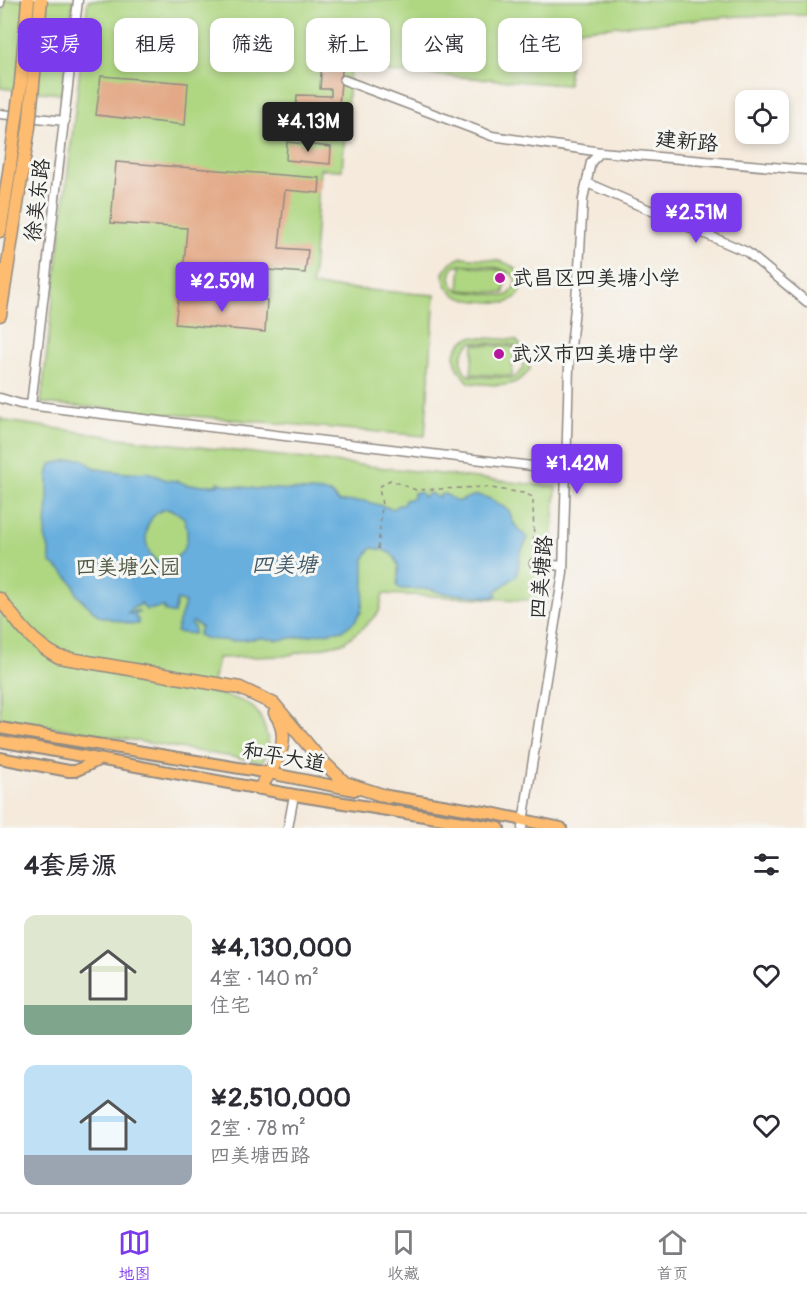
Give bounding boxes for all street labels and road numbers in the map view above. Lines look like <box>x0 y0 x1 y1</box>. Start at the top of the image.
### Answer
street label: 建新路 <box>654 125 720 158</box>
street label: 徐美东路 <box>19 157 56 243</box>
street label: 四美塘路 <box>524 534 559 620</box>
street label: 和平大道 <box>240 737 328 778</box>

